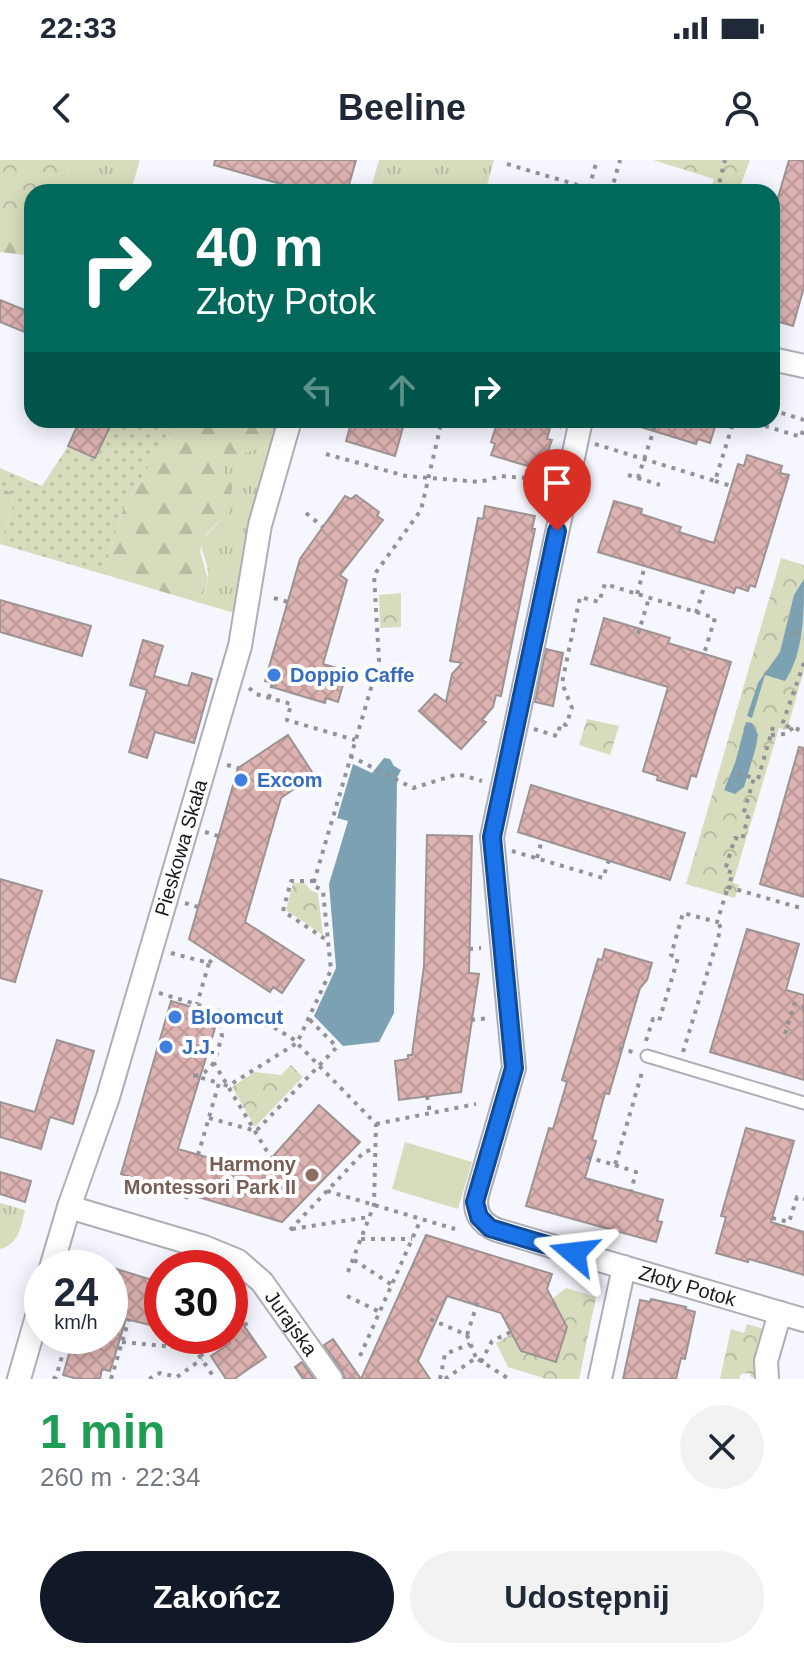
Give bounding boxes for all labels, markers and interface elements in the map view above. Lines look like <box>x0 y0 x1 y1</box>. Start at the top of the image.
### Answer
text: 22:33 <box>40 11 117 44</box>
icon: back <box>40 86 84 130</box>
icon: person <box>720 86 764 130</box>
text: Beeline <box>338 87 466 128</box>
text: 40 m <box>196 215 324 278</box>
icon: right <box>64 216 168 320</box>
text: Złoty Potok <box>196 281 376 322</box>
icon: left <box>296 368 340 412</box>
icon: ahead <box>380 368 424 412</box>
icon: right <box>464 368 508 412</box>
pin <box>523 449 591 531</box>
icon: arrive <box>535 461 579 505</box>
place label: Doppio Caffe <box>290 664 414 686</box>
marker: Doppio Caffe <box>265 666 283 684</box>
place label: Excom <box>257 769 323 791</box>
marker: Excom <box>232 771 250 789</box>
street label: Pieskowa Skała <box>151 776 212 919</box>
place label: Bloomcut <box>191 1006 284 1028</box>
marker: Bloomcut <box>166 1008 184 1026</box>
place label: J.J. <box>182 1036 215 1058</box>
marker: J.J. <box>157 1038 175 1056</box>
place label: Harmony Montessori Park II <box>124 1153 297 1198</box>
marker: Harmony Montessori Park II <box>303 1166 321 1184</box>
position arrow <box>532 1211 616 1295</box>
speed limit sign: 30 <box>144 1250 248 1354</box>
street label: Złoty Potok <box>636 1261 740 1311</box>
text: 24 <box>54 1270 98 1314</box>
street label: Jurajska <box>261 1286 322 1361</box>
text: km/h <box>54 1311 98 1333</box>
text: 1 min <box>40 1405 165 1458</box>
button: close <box>680 1405 764 1489</box>
text: 260 m · 22:34 <box>40 1462 200 1492</box>
button: Zakończ <box>40 1551 394 1643</box>
button: Udostępnij <box>410 1551 764 1643</box>

